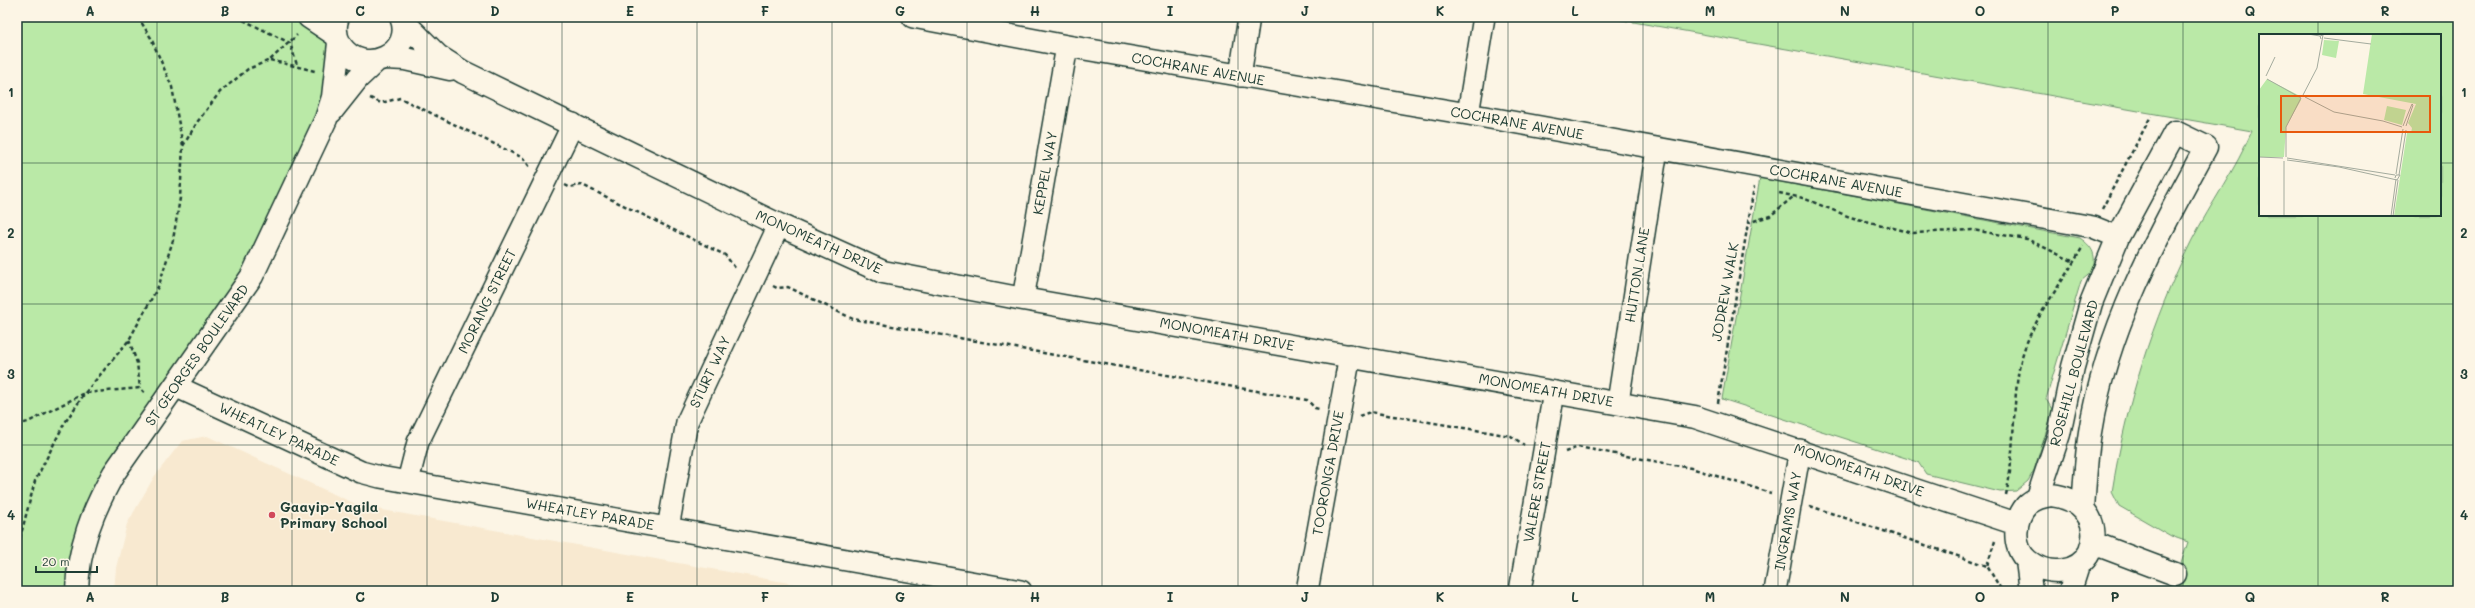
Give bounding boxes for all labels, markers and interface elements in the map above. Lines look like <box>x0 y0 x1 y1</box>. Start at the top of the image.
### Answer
text: A <box>85 2 95 19</box>
text: B <box>221 2 230 19</box>
text: C <box>355 2 365 19</box>
text: D <box>490 2 500 19</box>
text: E <box>626 2 634 19</box>
text: F <box>761 2 769 19</box>
text: G <box>895 2 905 19</box>
text: H <box>1030 2 1040 19</box>
text: I <box>1167 2 1174 19</box>
text: J <box>1301 2 1309 19</box>
text: K <box>1436 2 1445 19</box>
text: L <box>1571 2 1579 19</box>
text: M <box>1705 2 1715 19</box>
text: N <box>1840 2 1850 19</box>
text: O <box>1975 2 1985 19</box>
text: P <box>2111 2 2120 19</box>
text: Q <box>2245 2 2255 19</box>
text: R <box>2381 2 2390 19</box>
inset map <box>2259 34 2441 216</box>
street label: COCHRANE AVENUE <box>1130 47 1266 90</box>
text: 1 <box>8 83 14 100</box>
text: 1 <box>2461 83 2467 100</box>
street label: COCHRANE AVENUE <box>1449 101 1585 144</box>
street label: KEPPEL WAY <box>1028 130 1061 216</box>
street label: COCHRANE AVENUE <box>1768 159 1904 202</box>
street label: MONOMEATH DRIVE <box>753 205 885 278</box>
text: 2 <box>7 224 15 241</box>
text: 2 <box>2460 224 2468 241</box>
street label: HUTTON LANE <box>1620 226 1653 324</box>
street label: JODREW WALK <box>1706 241 1743 343</box>
street label: MORANG STREET <box>453 245 520 356</box>
street label: ST GEORGES BOULEVARD <box>140 280 253 429</box>
street label: ROSEHILL BOULEVARD <box>2045 297 2102 448</box>
street label: MONOMEATH DRIVE <box>1158 312 1296 355</box>
street label: STURT WAY <box>685 333 735 411</box>
text: 3 <box>7 365 15 382</box>
text: 3 <box>2460 365 2468 382</box>
street label: MONOMEATH DRIVE <box>1477 368 1615 411</box>
street label: WHEATLEY PARADE <box>216 397 342 470</box>
street label: TOORONGA DRIVE <box>1307 409 1348 537</box>
street label: MONOMEATH DRIVE <box>1792 438 1927 501</box>
street label: VALERE STREET <box>1518 440 1555 544</box>
street label: INGRAMS WAY <box>1769 470 1806 572</box>
street label: WHEATLEY PARADE <box>524 493 656 534</box>
place label: Gaayip-Yagila Primary School <box>280 497 387 532</box>
text: 4 <box>7 506 15 523</box>
text: 4 <box>2460 506 2468 523</box>
marker: Gaayip-Yagila Primary School <box>267 510 277 520</box>
scale bar <box>36 548 97 574</box>
text: 20 m <box>42 553 70 569</box>
text: A <box>85 588 95 605</box>
text: B <box>221 588 230 605</box>
text: C <box>355 588 365 605</box>
text: D <box>490 588 500 605</box>
text: E <box>626 588 634 605</box>
text: F <box>761 588 769 605</box>
text: G <box>895 588 905 605</box>
text: H <box>1030 588 1040 605</box>
text: I <box>1167 588 1174 605</box>
text: J <box>1301 588 1309 605</box>
text: K <box>1436 588 1445 605</box>
text: L <box>1571 588 1579 605</box>
text: M <box>1705 588 1715 605</box>
text: N <box>1840 588 1850 605</box>
text: O <box>1975 588 1985 605</box>
text: P <box>2111 588 2120 605</box>
text: Q <box>2245 588 2255 605</box>
text: R <box>2381 588 2390 605</box>

